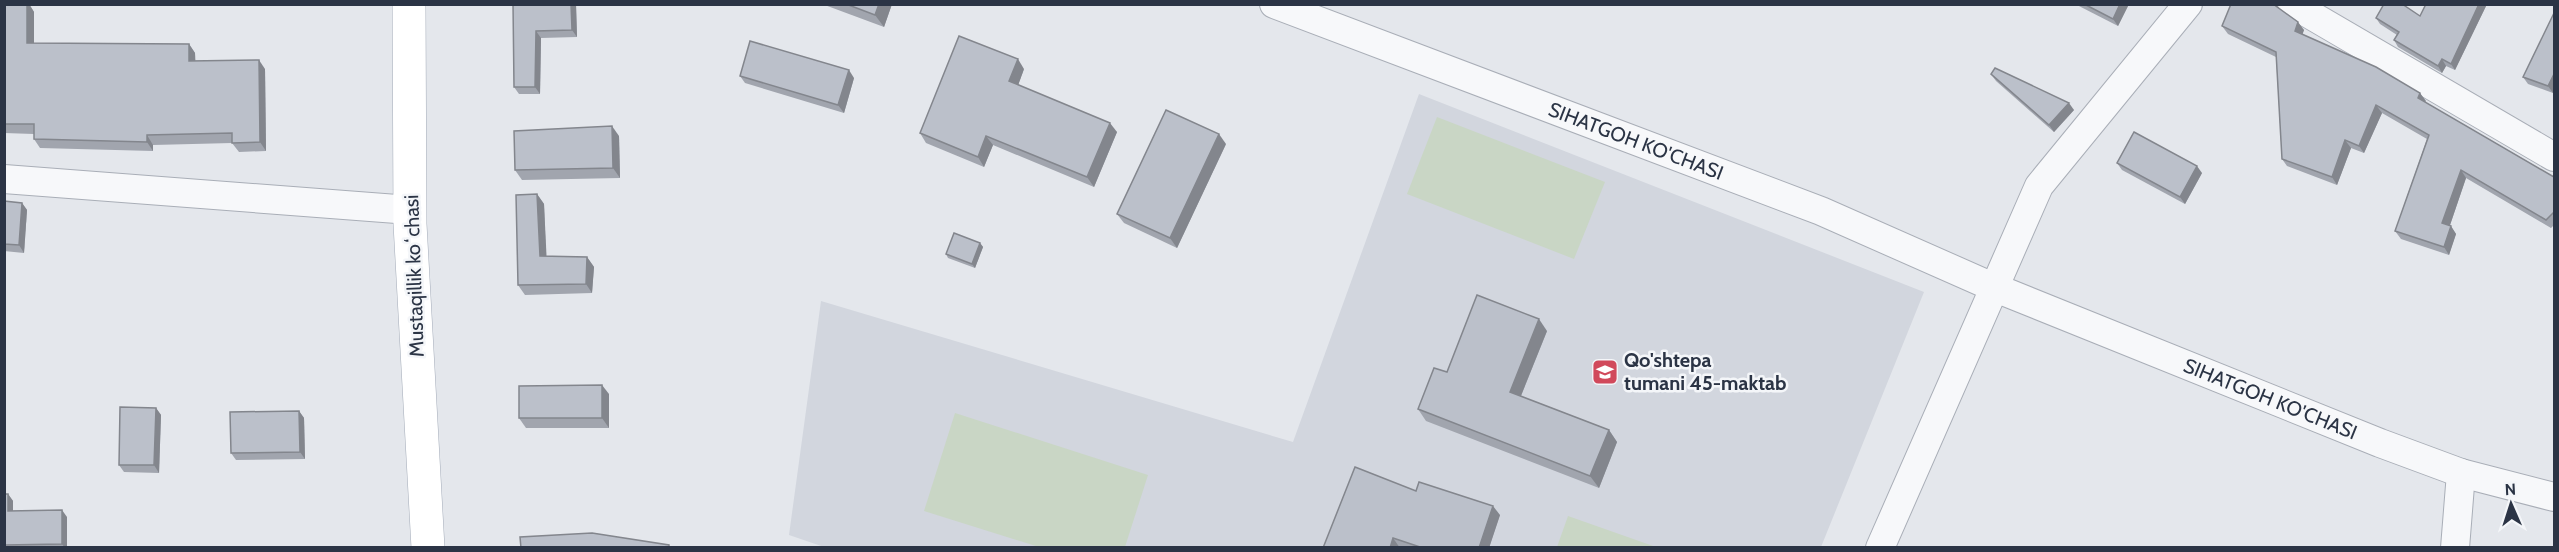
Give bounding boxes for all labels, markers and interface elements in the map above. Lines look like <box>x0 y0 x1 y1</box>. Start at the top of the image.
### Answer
street label: SIHATGOH KO'CHASI <box>1545 97 1727 185</box>
street label: Mustaqillik koʻchasi <box>399 194 429 358</box>
place label: Qo'shtepa tumani 45-maktab <box>1624 348 1786 395</box>
street label: SIHATGOH KO'CHASI <box>2180 353 2361 445</box>
school or university icon: Qo'shtepa tumani 45-maktab <box>1590 357 1620 387</box>
north arrow <box>2481 474 2541 534</box>
text: N <box>2504 480 2516 499</box>

